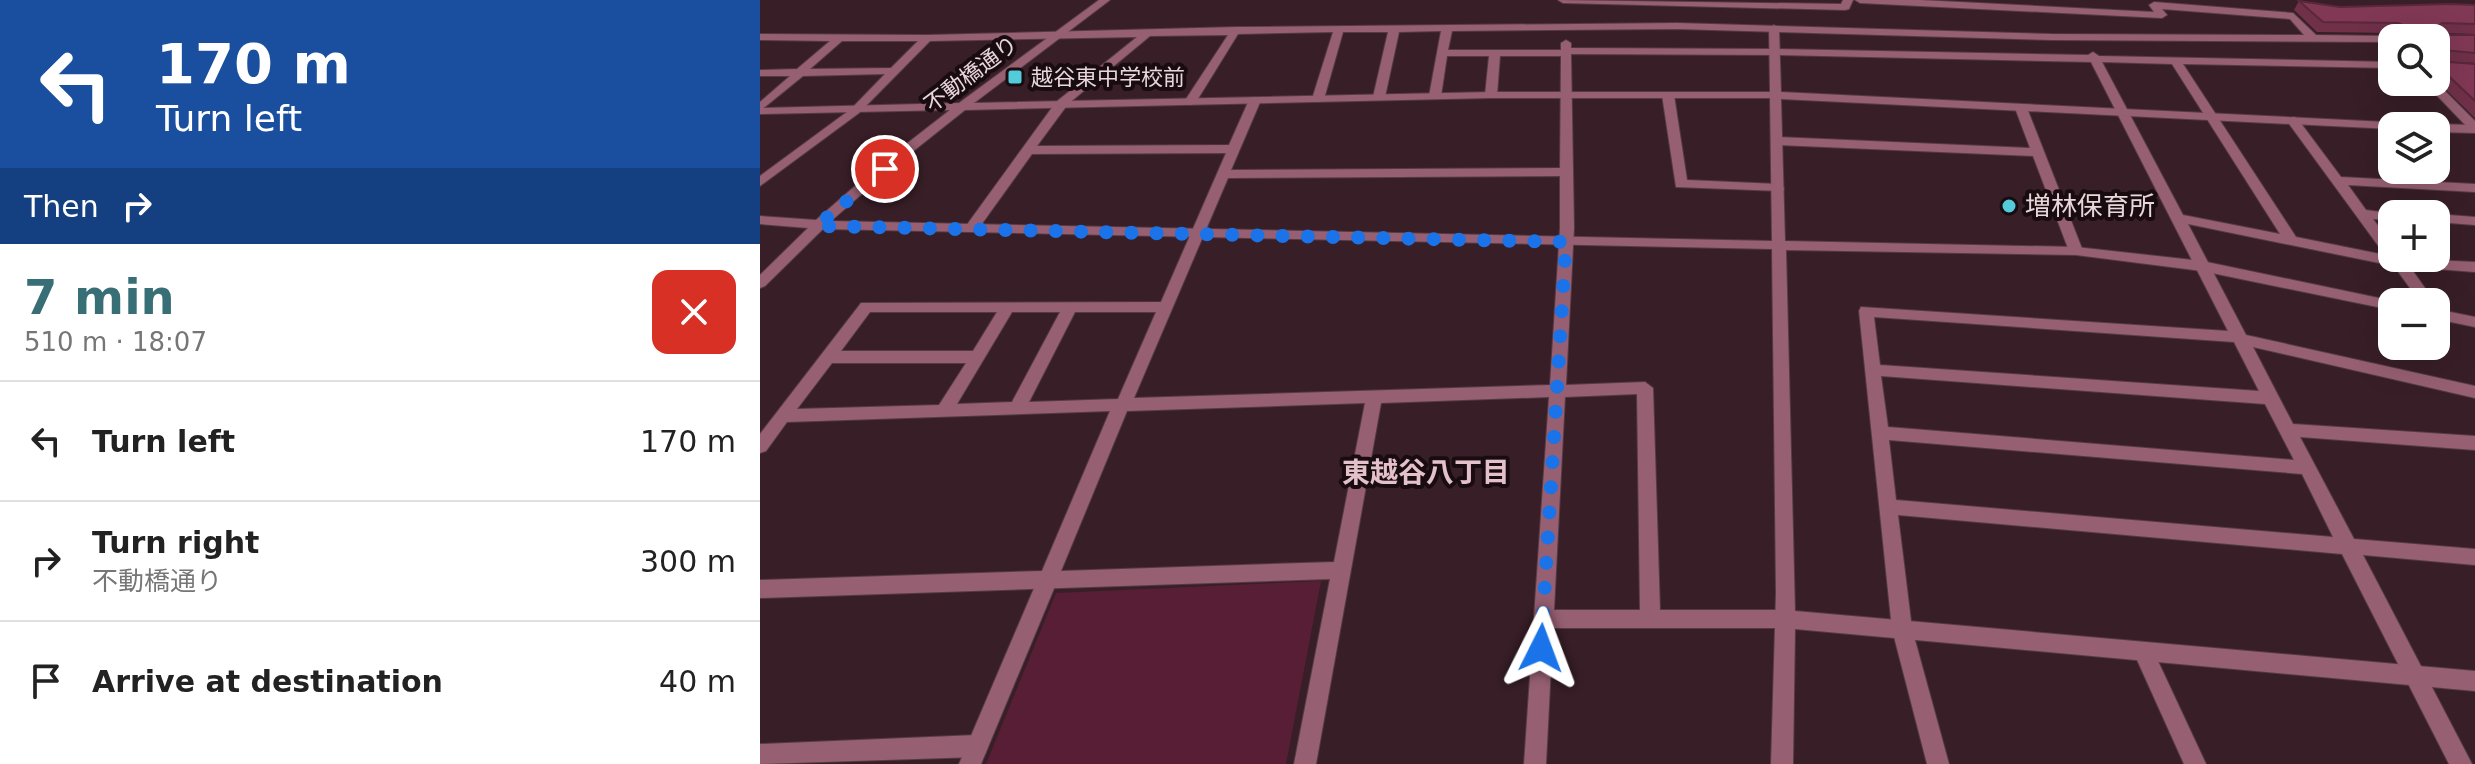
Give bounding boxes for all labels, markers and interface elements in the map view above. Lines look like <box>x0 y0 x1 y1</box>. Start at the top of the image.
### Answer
map controls <box>2378 24 2450 360</box>
button: search <box>2378 24 2450 96</box>
text: 170 m <box>156 31 351 96</box>
street label: 不動橋通り <box>920 31 1022 117</box>
icon: left <box>24 32 128 136</box>
place label: 越谷東中学校前 <box>1031 65 1185 90</box>
marker: 越谷東中学校前 <box>1006 68 1024 86</box>
text: Turn left <box>156 98 302 139</box>
button: layers <box>2378 112 2450 184</box>
pin <box>851 135 919 203</box>
icon: arrive <box>863 147 907 191</box>
icon: right <box>115 184 159 228</box>
text: Then <box>24 189 99 224</box>
place label: 増林保育所 <box>2025 191 2155 221</box>
marker: 増林保育所 <box>2000 197 2018 215</box>
button: + <box>2378 200 2450 272</box>
text: 7 min <box>24 269 175 325</box>
button: close <box>652 270 736 354</box>
button: − <box>2378 288 2450 360</box>
text: 510 m · 18:07 <box>24 327 207 357</box>
icon: left <box>24 419 68 463</box>
text: Turn left <box>92 424 235 459</box>
text: 170 m <box>640 424 736 459</box>
district label: 東越谷八丁目 <box>1342 456 1510 489</box>
text: Turn right <box>92 525 259 560</box>
icon: right <box>24 539 68 583</box>
text: 300 m <box>640 544 736 579</box>
text: 不動橋通り <box>92 566 222 596</box>
position arrow <box>1499 606 1583 690</box>
icon: arrive <box>24 659 68 703</box>
text: Arrive at destination <box>92 664 443 699</box>
text: 40 m <box>659 664 736 699</box>

